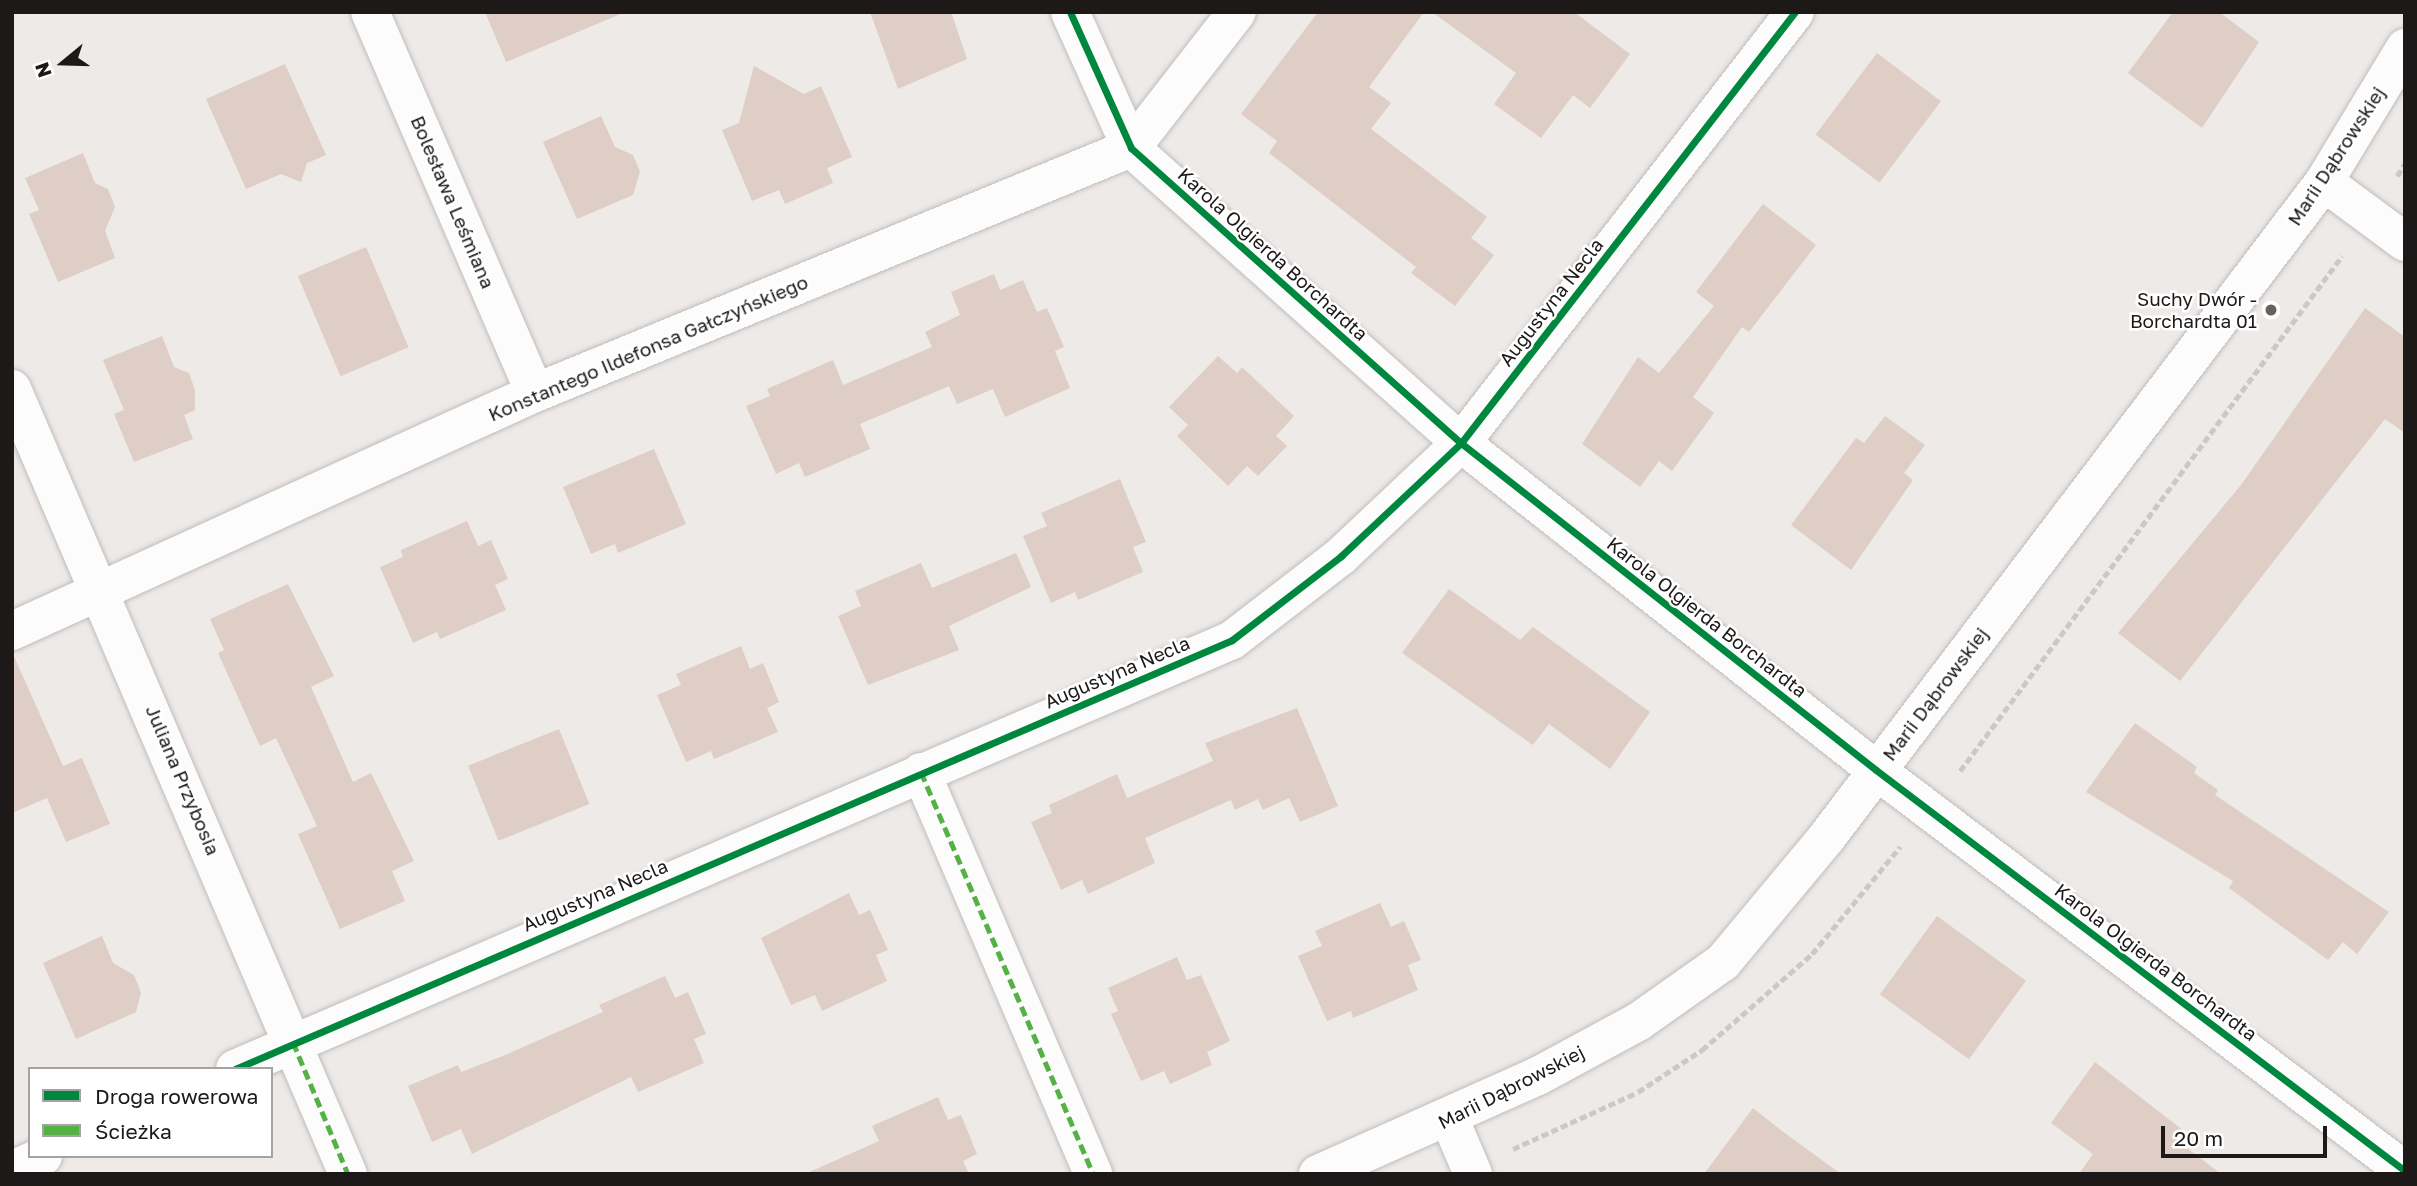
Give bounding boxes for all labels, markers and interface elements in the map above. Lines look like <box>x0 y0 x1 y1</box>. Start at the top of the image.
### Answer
north arrow <box>28 28 98 98</box>
text: N <box>29 59 56 81</box>
street label: Marii Dąbrowskiej <box>2283 82 2389 230</box>
street label: Bolesława Leśmiana <box>406 112 500 292</box>
street label: Karola Olgierda Borchardta <box>1173 163 1373 345</box>
street label: Augustyna Necla <box>1494 234 1608 370</box>
street label: Konstantego Ildefonsa Gałczyńskiego <box>485 270 811 426</box>
place label: Suchy Dwór - Borchardta 01 <box>2130 288 2257 332</box>
marker: Suchy Dwór - Borchardta 01 <box>2263 302 2279 318</box>
street label: Karola Olgierda Borchardta <box>1603 532 1811 702</box>
street label: Marii Dąbrowskiej <box>1877 623 1993 765</box>
street label: Augustyna Necla <box>1041 631 1193 713</box>
street label: Juliana Przybosia <box>141 702 225 858</box>
street label: Augustyna Necla <box>519 854 671 936</box>
street label: Karola Olgierda Borchardta <box>2050 878 2262 1046</box>
street label: Marii Dąbrowskiej <box>1434 1040 1588 1134</box>
legend <box>28 1067 273 1158</box>
text: Droga rowerowa <box>95 1083 258 1109</box>
scale bar <box>2165 1112 2331 1156</box>
text: Ścieżka <box>95 1118 172 1144</box>
text: 20 m <box>2174 1125 2223 1151</box>

